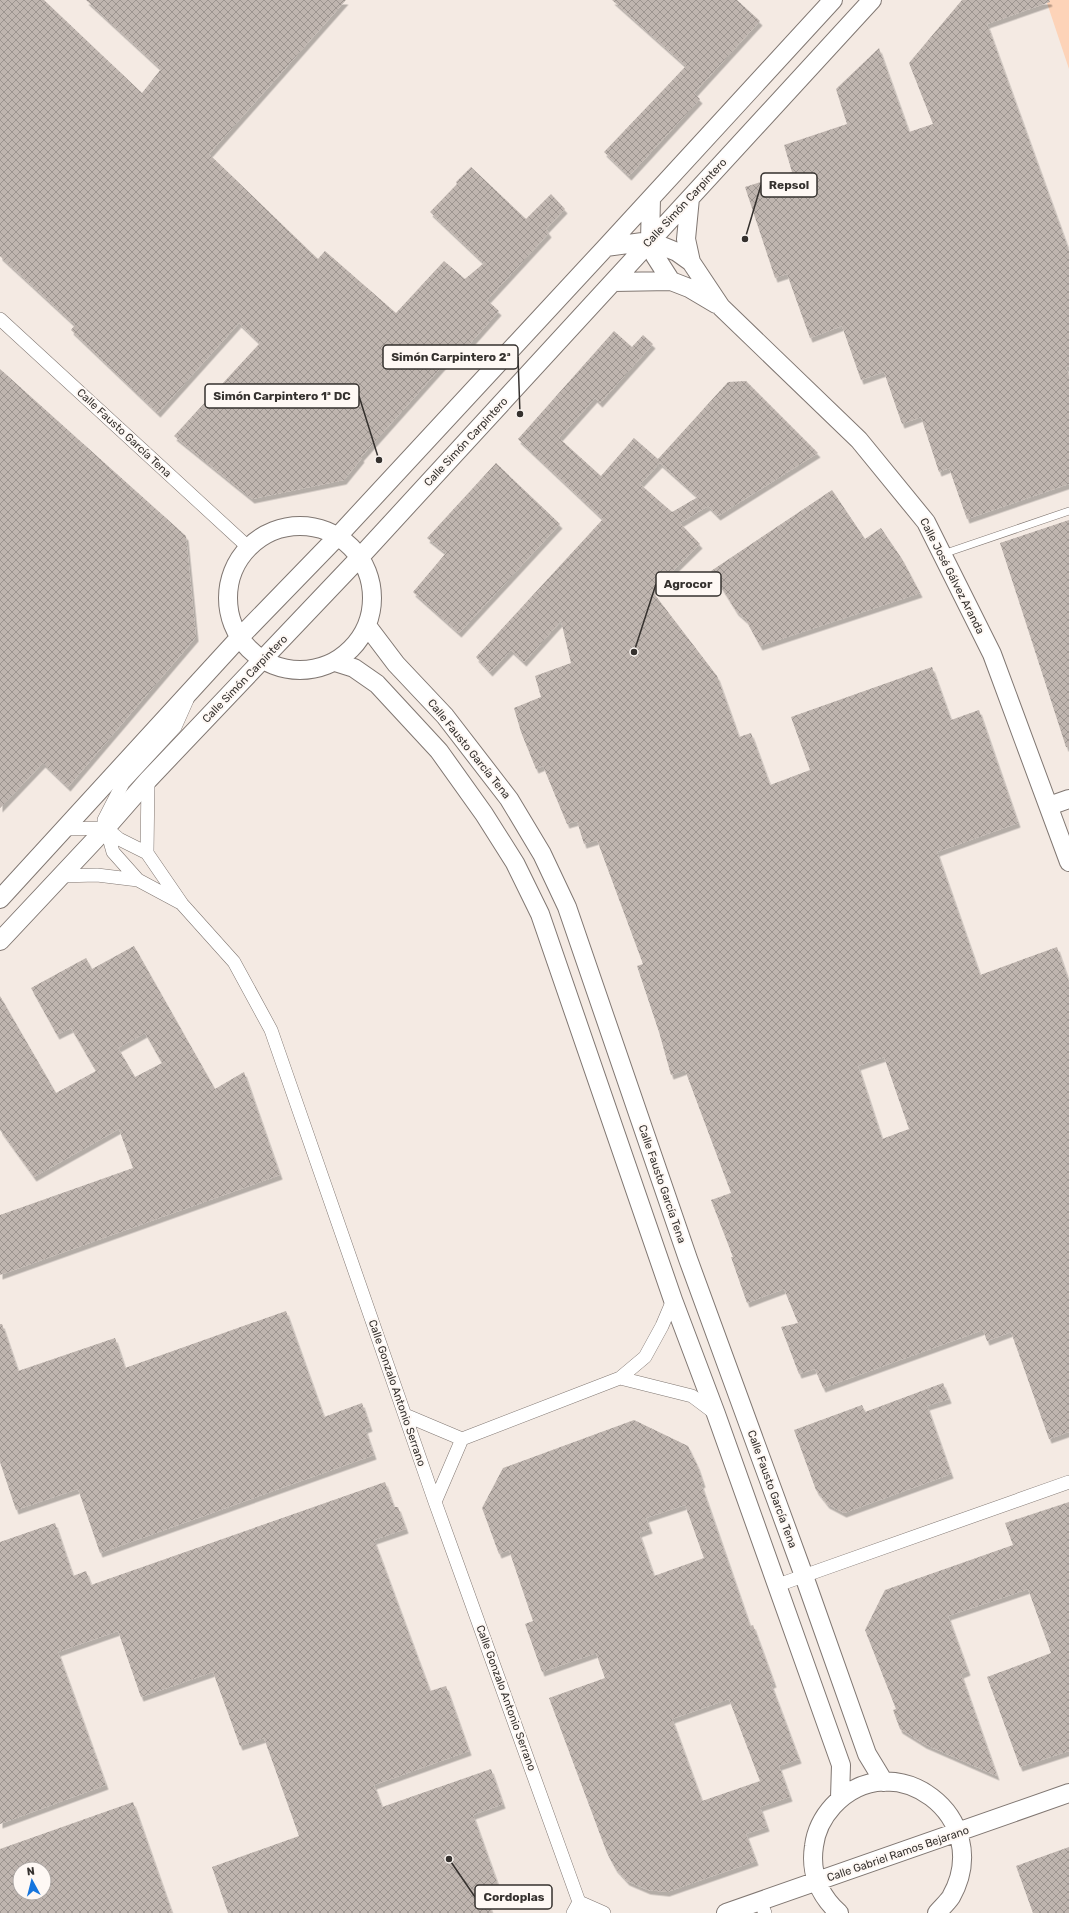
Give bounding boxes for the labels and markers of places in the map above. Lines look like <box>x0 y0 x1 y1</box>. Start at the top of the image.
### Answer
callout: Repsol <box>761 173 817 197</box>
callout: Simón Carpintero 2ª <box>383 345 518 369</box>
callout: Simón Carpintero 1ª DC <box>205 384 359 408</box>
callout: Agrocor <box>656 572 721 596</box>
callout: Cordoplas <box>475 1885 552 1909</box>

